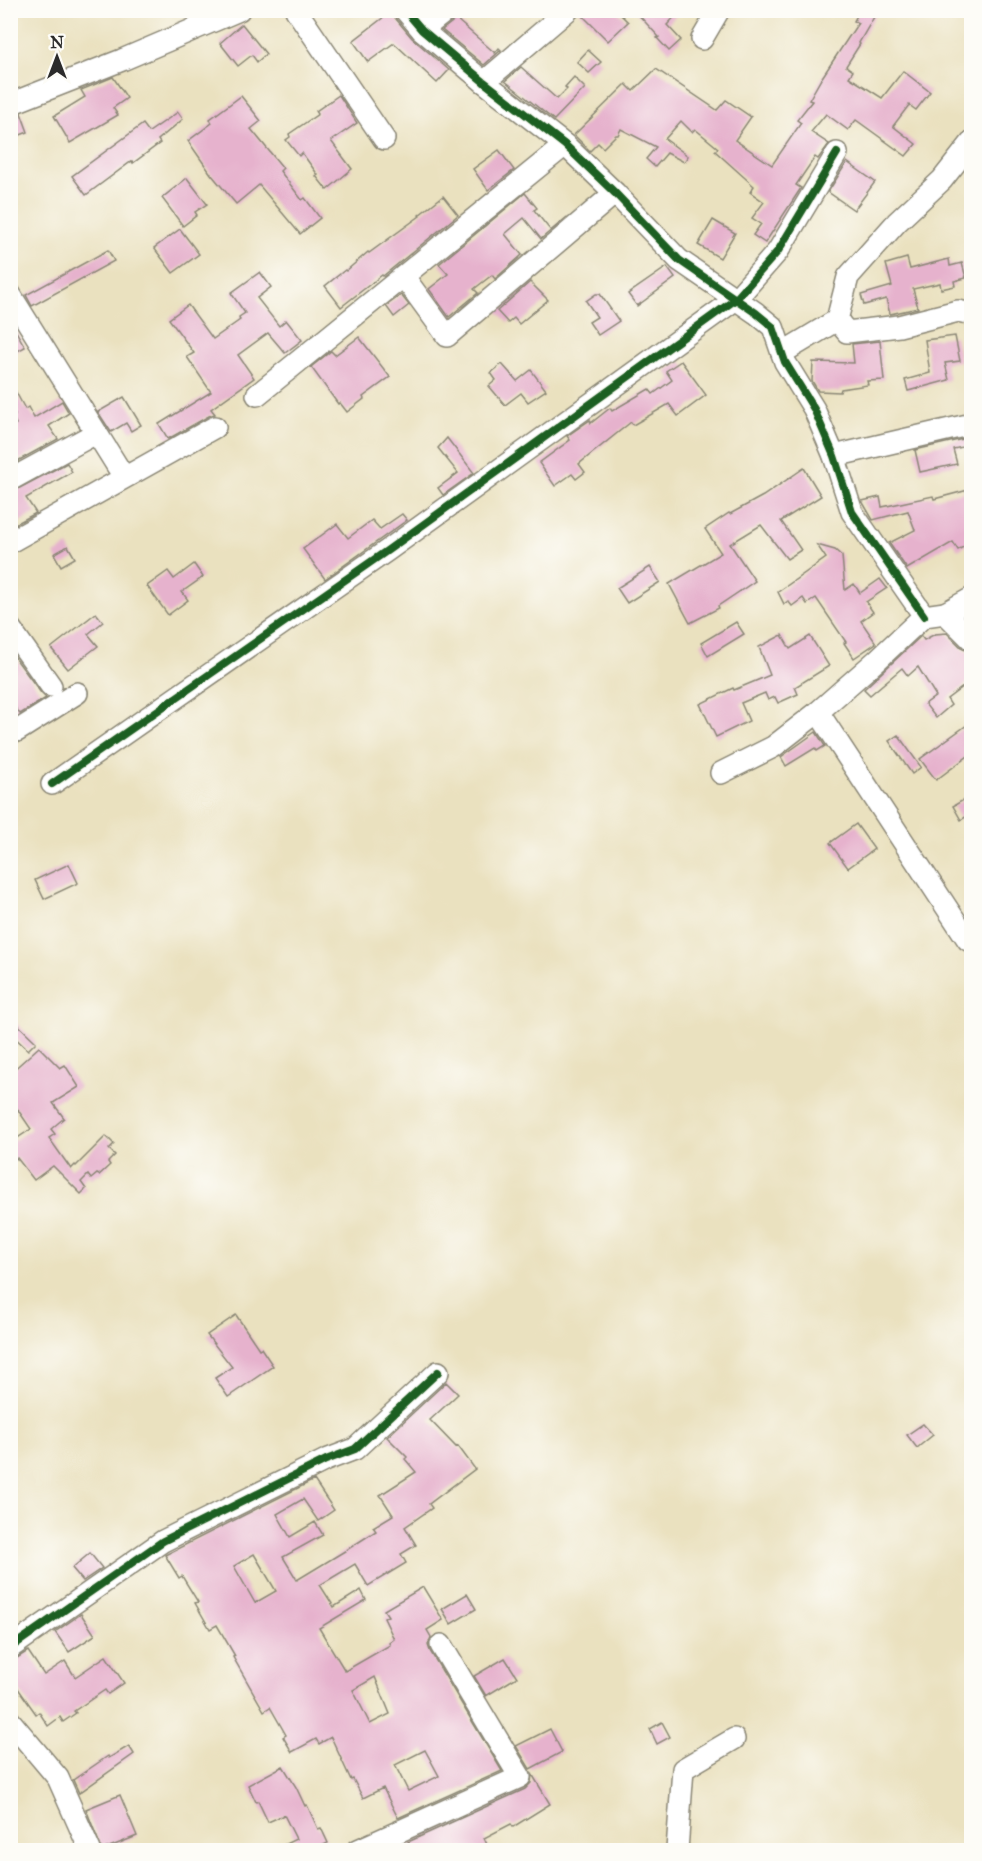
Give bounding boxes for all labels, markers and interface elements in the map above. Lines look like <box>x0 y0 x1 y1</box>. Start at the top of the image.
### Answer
north arrow <box>27 27 87 87</box>
text: N <box>50 33 64 52</box>

